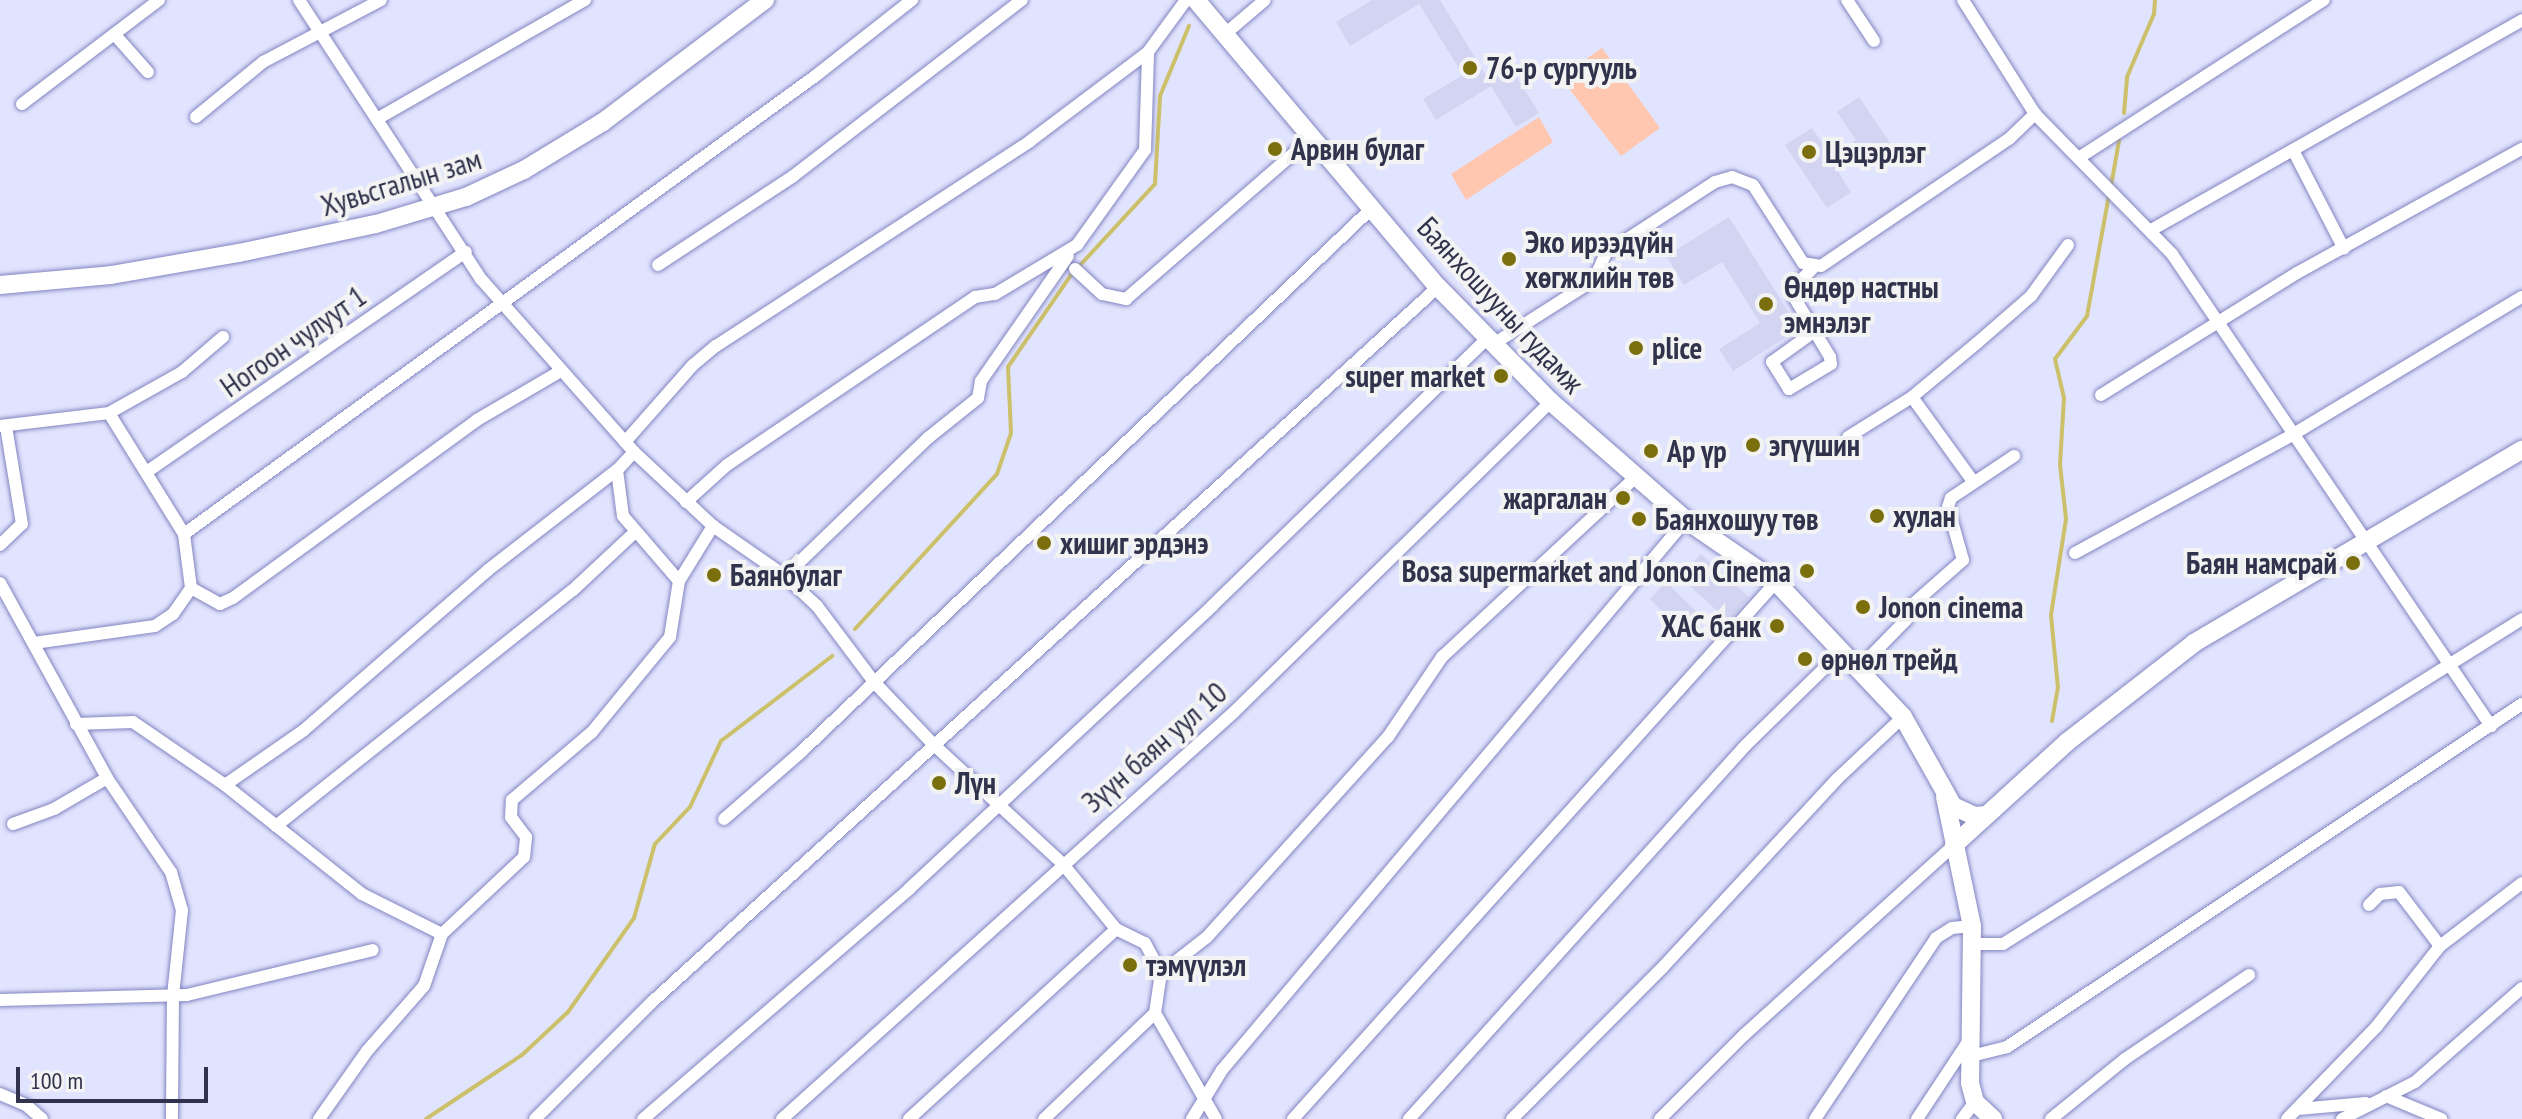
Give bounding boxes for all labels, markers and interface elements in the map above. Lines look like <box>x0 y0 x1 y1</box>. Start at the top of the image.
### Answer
place label: 76-р сургууль <box>1486 50 1637 86</box>
marker: 76-р сургууль <box>1461 59 1479 77</box>
place label: Арвин булаг <box>1291 131 1424 167</box>
place label: Цэцэрлэг <box>1825 134 1925 170</box>
marker: Арвин булаг <box>1266 140 1284 158</box>
street label: Хувьсгалын зам <box>316 141 486 223</box>
marker: Цэцэрлэг <box>1800 143 1818 161</box>
street label: Баянхошууны гудамж <box>1410 209 1592 401</box>
place label: Эко ирээдүйн хөгжлийн төв <box>1525 224 1675 294</box>
marker: Эко ирээдүйн хөгжлийн төв <box>1500 250 1518 268</box>
place label: Өндөр настны эмнэлэг <box>1784 269 1939 340</box>
street label: Ногоон чулуут 1 <box>213 277 373 405</box>
marker: Өндөр настны эмнэлэг <box>1755 293 1777 315</box>
place label: plice <box>1652 330 1702 366</box>
marker: plice <box>1627 339 1645 357</box>
place label: super market <box>1345 358 1485 394</box>
marker: super market <box>1492 367 1510 385</box>
place label: эгүүшин <box>1769 427 1860 463</box>
place label: Ар үр <box>1667 433 1727 469</box>
marker: эгүүшин <box>1744 436 1762 454</box>
marker: Ар үр <box>1642 442 1660 460</box>
place label: жаргалан <box>1503 480 1607 516</box>
marker: жаргалан <box>1614 489 1632 507</box>
place label: хулан <box>1893 498 1956 534</box>
place label: Баянхошуу төв <box>1655 501 1820 537</box>
marker: хулан <box>1868 507 1886 525</box>
marker: Баянхошуу төв <box>1630 510 1648 528</box>
place label: хишиг эрдэнэ <box>1060 525 1209 561</box>
marker: хишиг эрдэнэ <box>1035 534 1053 552</box>
place label: Баян намсрай <box>2186 545 2337 581</box>
place label: Bosa supermarket and Jonon Cinema <box>1401 553 1791 589</box>
marker: Баян намсрай <box>2344 554 2362 572</box>
place label: Баянбулаг <box>730 557 842 593</box>
marker: Bosa supermarket and Jonon Cinema <box>1798 562 1816 580</box>
marker: Баянбулаг <box>705 566 723 584</box>
place label: Jonon cinema <box>1879 589 2023 625</box>
marker: Jonon cinema <box>1854 598 1872 616</box>
place label: ХАС банк <box>1660 608 1761 644</box>
marker: ХАС банк <box>1768 617 1786 635</box>
place label: өрнөл трейд <box>1821 641 1958 677</box>
marker: өрнөл трейд <box>1796 650 1814 668</box>
street label: Зүүн баян уул 10 <box>1074 674 1234 820</box>
place label: Лүн <box>955 765 996 801</box>
marker: Лүн <box>930 774 948 792</box>
place label: тэмүүлэл <box>1146 947 1246 983</box>
marker: тэмүүлэл <box>1121 956 1139 974</box>
scale bar <box>20 1051 212 1101</box>
text: 100 m <box>30 1065 83 1096</box>

